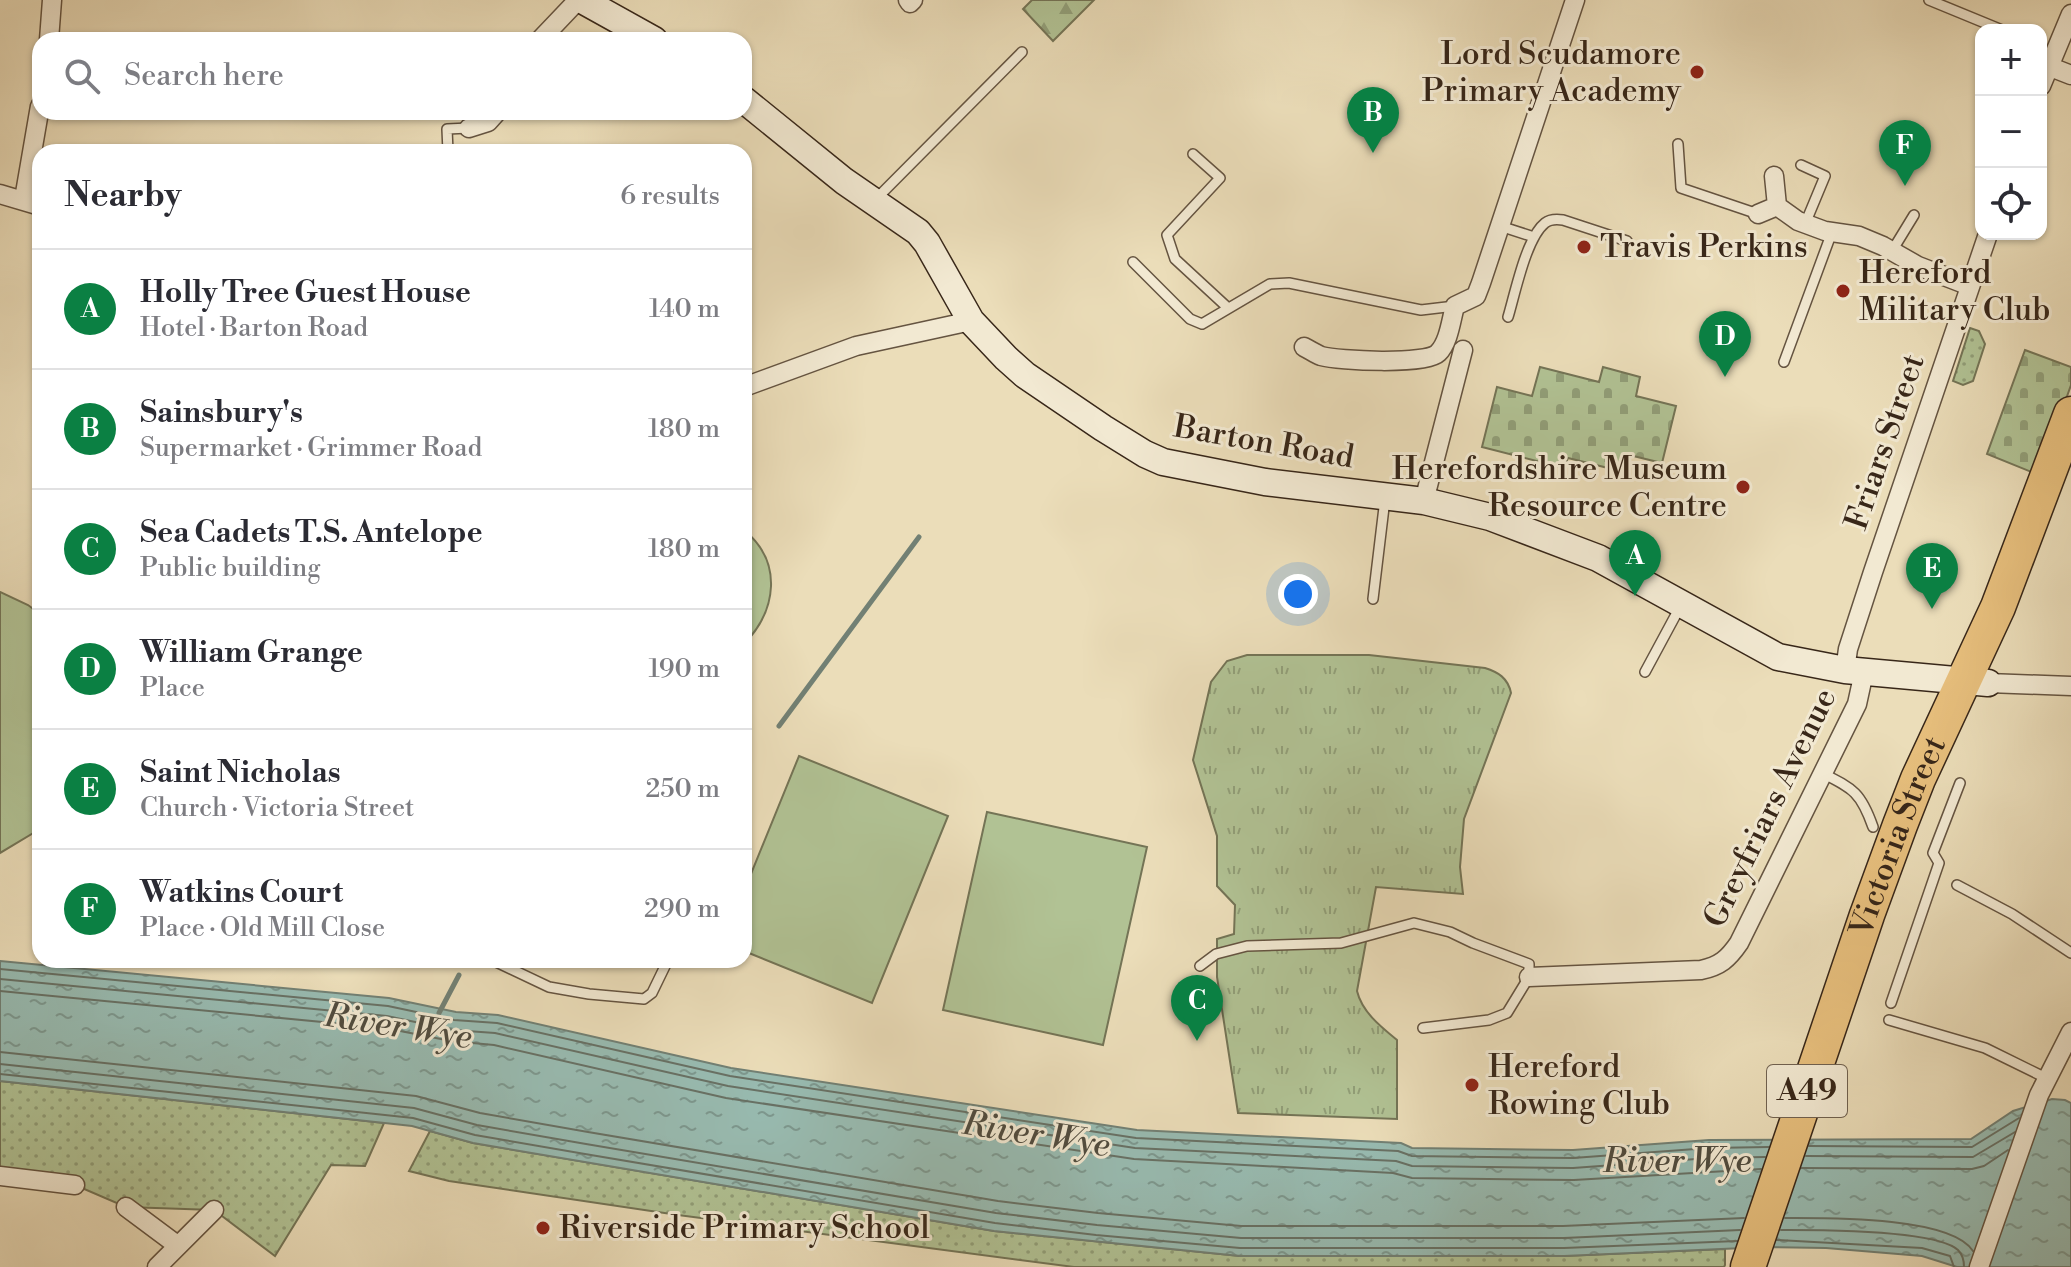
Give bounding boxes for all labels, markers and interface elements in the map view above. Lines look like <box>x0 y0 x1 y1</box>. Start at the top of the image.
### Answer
map controls <box>1975 24 2047 240</box>
button: + <box>1975 24 2047 96</box>
search box <box>32 32 752 120</box>
place label: Lord Scudamore Primary Academy <box>1422 34 1681 111</box>
icon: search <box>60 54 104 98</box>
text: Search here <box>124 57 284 95</box>
marker: Lord Scudamore Primary Academy <box>1688 63 1706 81</box>
pin: B <box>1347 87 1399 153</box>
button: − <box>1975 96 2047 168</box>
pin: F <box>1879 120 1931 186</box>
button: locate <box>1975 168 2047 240</box>
text: Nearby <box>64 175 182 217</box>
text: 6 results <box>620 180 720 212</box>
place label: Travis Perkins <box>1600 227 1808 267</box>
marker: Travis Perkins <box>1575 238 1593 256</box>
place label: Hereford Military Club <box>1859 253 2051 330</box>
text: Holly Tree Guest House <box>140 274 471 312</box>
marker: Hereford Military Club <box>1834 282 1852 300</box>
text: A <box>81 293 99 325</box>
text: 140 m <box>649 293 720 325</box>
pin: D <box>1699 311 1751 377</box>
text: Hotel · Barton Road <box>140 312 368 344</box>
street label: Friars Street <box>1836 349 1934 535</box>
text: Sainsbury's <box>140 394 303 432</box>
street label: Barton Road <box>1170 406 1357 478</box>
text: B <box>80 413 100 445</box>
text: 180 m <box>648 413 720 445</box>
text: Supermarket · Grimmer Road <box>140 432 482 464</box>
place label: Herefordshire Museum Resource Centre <box>1392 449 1727 526</box>
marker: Herefordshire Museum Resource Centre <box>1734 478 1752 496</box>
text: Sea Cadets T.S. Antelope <box>140 514 483 552</box>
pin: A <box>1609 530 1661 596</box>
text: C <box>81 533 99 565</box>
text: 180 m <box>648 533 720 565</box>
pin: E <box>1906 543 1958 609</box>
text: Public building <box>140 552 321 584</box>
your location <box>1278 574 1318 614</box>
text: William Grange <box>140 634 363 672</box>
text: D <box>80 653 100 685</box>
text: 190 m <box>649 653 720 685</box>
text: Place <box>140 672 205 704</box>
street label: Greyfriars Avenue <box>1695 682 1845 934</box>
street label: Victoria Street <box>1841 730 1955 943</box>
text: Saint Nicholas <box>140 754 341 792</box>
text: E <box>81 773 99 805</box>
text: 250 m <box>645 773 720 805</box>
text: Church · Victoria Street <box>140 792 414 824</box>
text: Watkins Court <box>140 874 343 912</box>
text: F <box>81 893 99 925</box>
text: 290 m <box>644 893 720 925</box>
text: Place · Old Mill Close <box>140 912 385 944</box>
pin: C <box>1171 975 1223 1041</box>
water label: River Wye <box>320 994 475 1059</box>
place label: Hereford Rowing Club <box>1488 1047 1670 1124</box>
road number: A49 <box>1767 1065 1847 1117</box>
marker: Hereford Rowing Club <box>1463 1076 1481 1094</box>
water label: River Wye <box>958 1102 1113 1167</box>
water label: River Wye <box>1602 1141 1752 1183</box>
place label: Riverside Primary School <box>559 1208 930 1248</box>
marker: Riverside Primary School <box>534 1219 552 1237</box>

